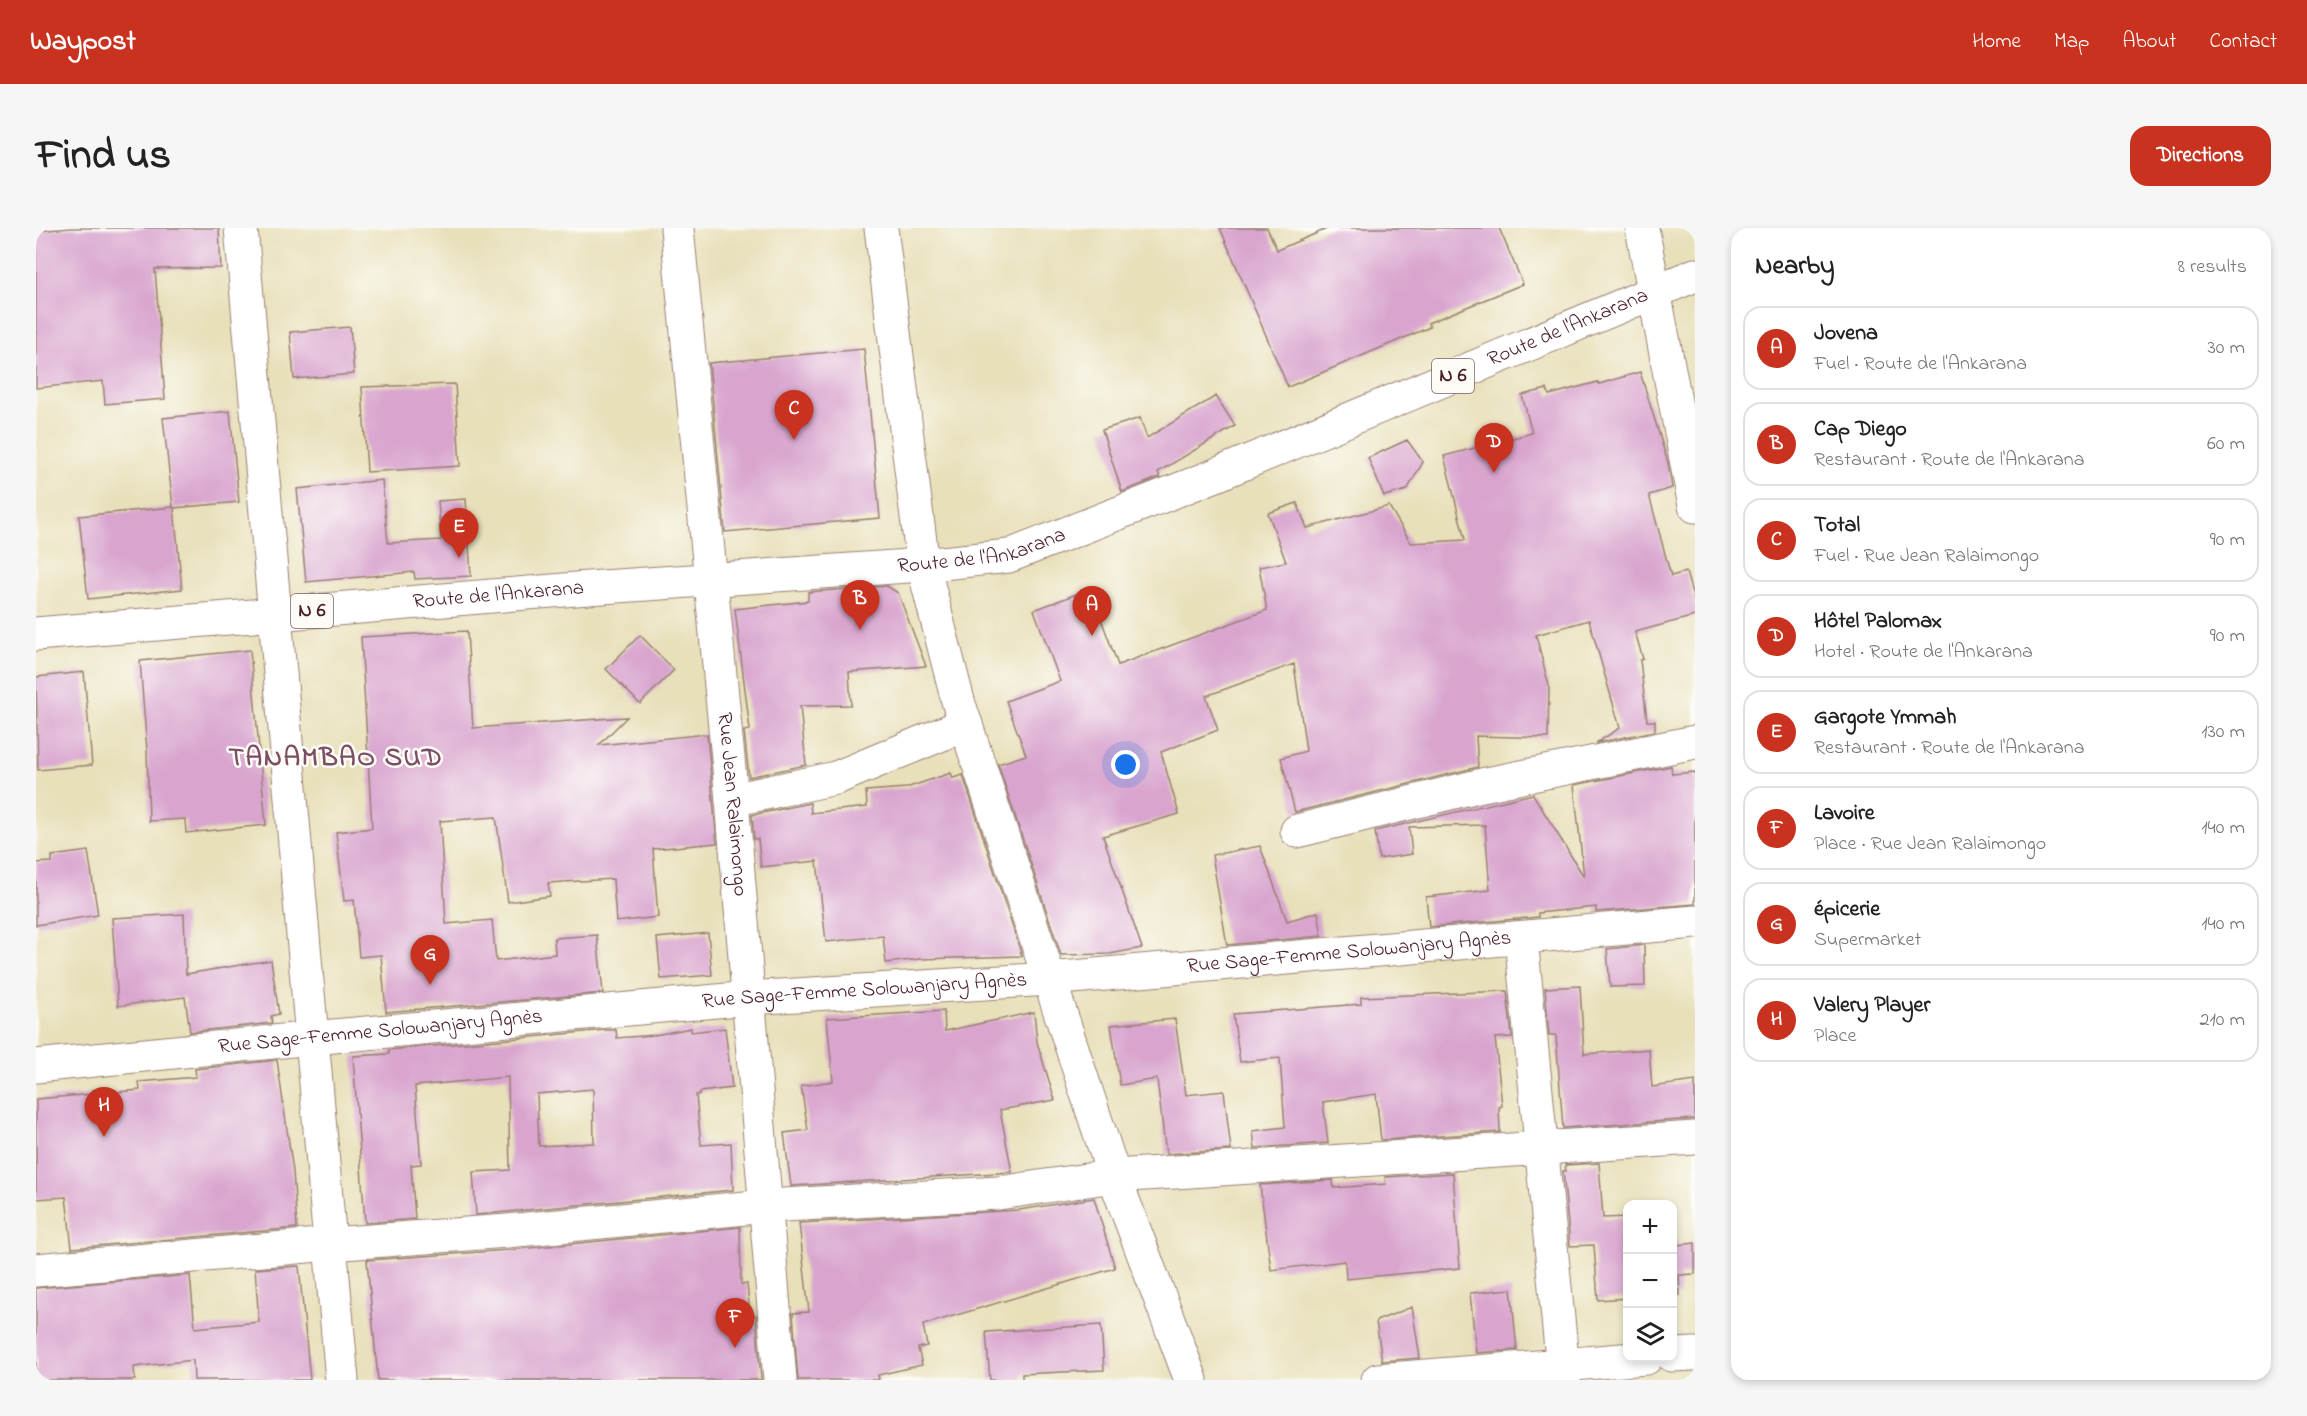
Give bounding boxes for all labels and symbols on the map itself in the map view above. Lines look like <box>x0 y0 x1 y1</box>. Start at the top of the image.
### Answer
street label: Route de l'Ankarana <box>1483 281 1653 375</box>
road number: N 6 <box>1432 359 1474 393</box>
pin: C <box>774 390 813 440</box>
pin: D <box>1474 424 1514 473</box>
pin: E <box>440 508 478 558</box>
street label: Route de l'Ankarana <box>896 520 1070 582</box>
street label: Route de l'Ankarana <box>412 573 585 618</box>
pin: B <box>840 580 880 630</box>
pin: A <box>1072 586 1112 636</box>
road number: N 6 <box>291 594 333 628</box>
street label: Rue Jean Ralaimongo <box>709 711 755 898</box>
district label: TANAMBAO SUD <box>229 739 443 778</box>
your location <box>1111 750 1140 779</box>
street label: Rue Sage-Femme Solowanjary Agnès <box>1185 923 1513 982</box>
pin: G <box>410 936 450 985</box>
street label: Rue Sage-Femme Solowanjary Agnès <box>701 965 1028 1017</box>
street label: Rue Sage-Femme Solowanjary Agnès <box>217 1002 544 1062</box>
pin: H <box>84 1088 124 1137</box>
pin: F <box>716 1298 754 1348</box>

